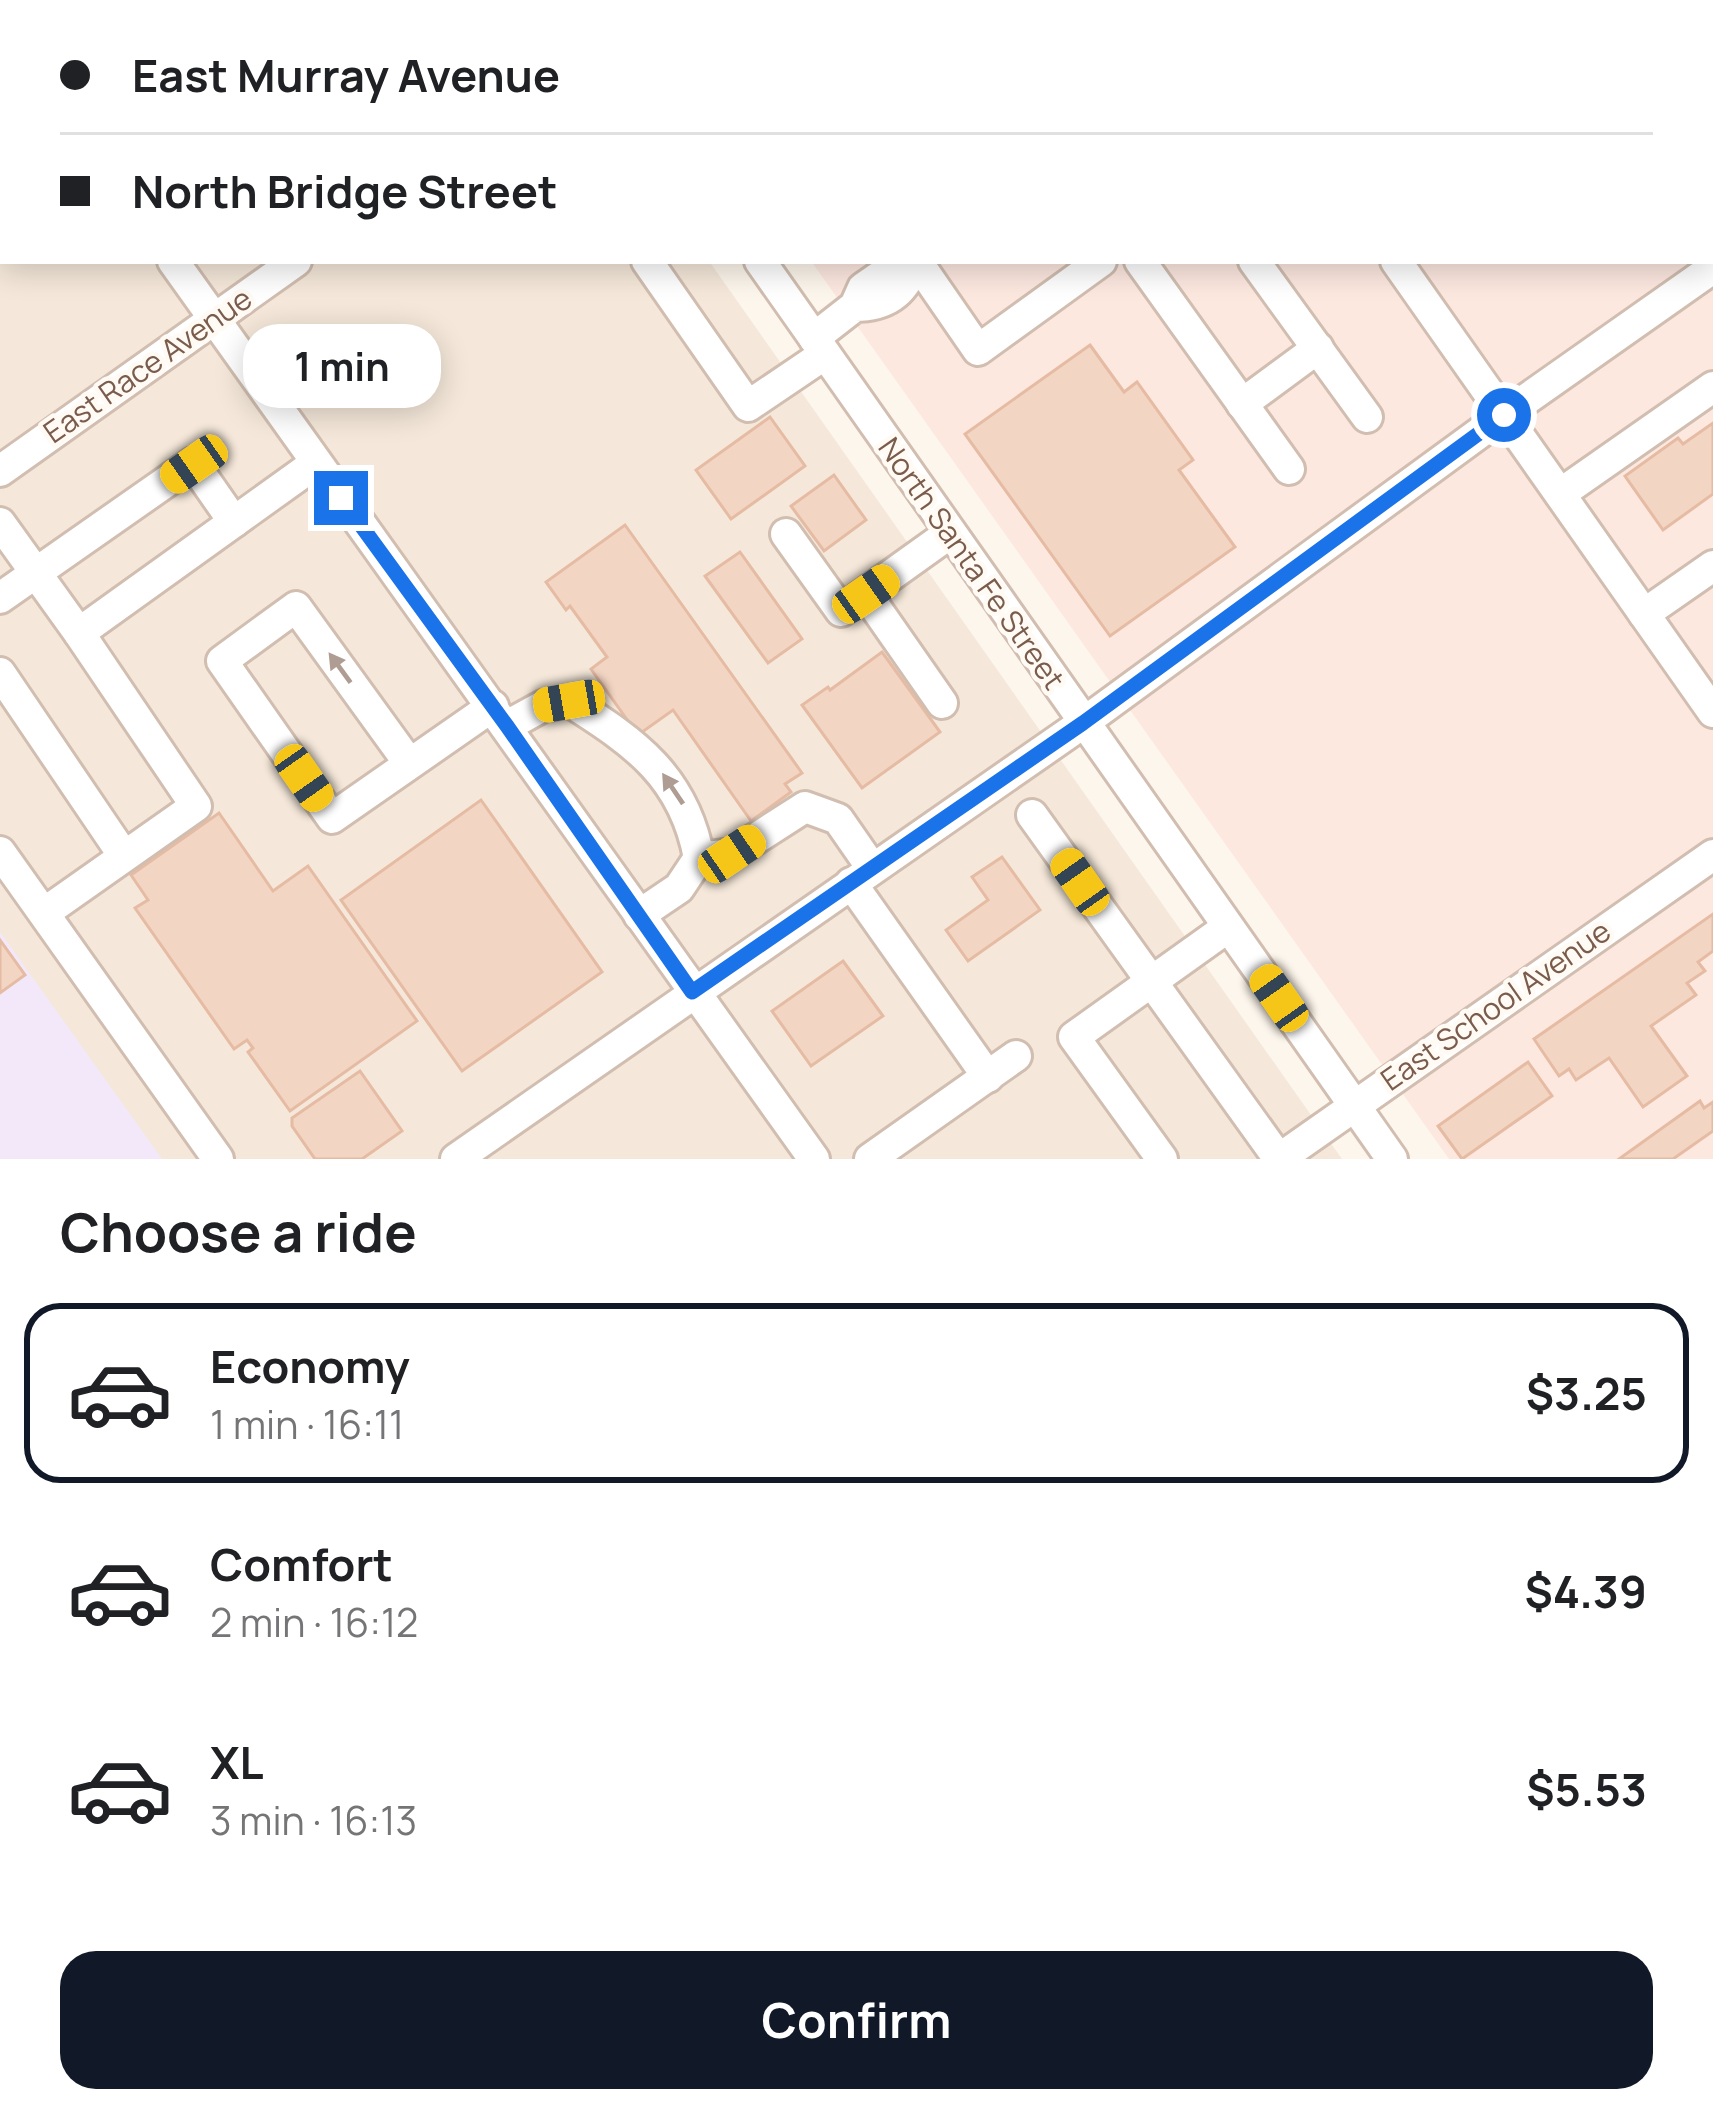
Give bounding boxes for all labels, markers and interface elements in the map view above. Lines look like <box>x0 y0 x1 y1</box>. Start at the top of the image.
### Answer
text: East Murray Avenue <box>132 44 560 106</box>
text: North Bridge Street <box>132 160 558 222</box>
street label: East Race Avenue <box>35 278 259 452</box>
callout: 1 min <box>242 324 440 408</box>
text: 1 min <box>294 339 390 393</box>
route start <box>1477 388 1531 442</box>
car <box>154 429 234 499</box>
street label: North Santa Fe Street <box>870 429 1075 697</box>
route end <box>314 471 368 525</box>
car <box>826 559 906 629</box>
one-way arrow <box>329 652 352 684</box>
car <box>530 677 608 725</box>
car <box>269 738 339 818</box>
one-way arrow <box>663 773 685 806</box>
car <box>692 819 772 889</box>
car <box>1045 842 1115 922</box>
street label: East School Avenue <box>1372 910 1618 1099</box>
car <box>1244 958 1314 1038</box>
text: Choose a ride <box>60 1194 417 1268</box>
text: Economy <box>210 1335 410 1397</box>
icon: car <box>66 1339 174 1447</box>
text: $3.25 <box>1526 1362 1647 1424</box>
text: 1 min · 16:11 <box>210 1397 404 1451</box>
text: Comfort <box>210 1533 393 1595</box>
icon: car <box>66 1537 174 1645</box>
text: $4.39 <box>1524 1560 1647 1622</box>
text: 2 min · 16:12 <box>210 1595 418 1649</box>
text: XL <box>210 1731 264 1793</box>
icon: car <box>66 1735 174 1843</box>
text: $5.53 <box>1526 1758 1647 1820</box>
text: 3 min · 16:13 <box>210 1793 417 1847</box>
button: Confirm <box>60 1951 1653 2089</box>

